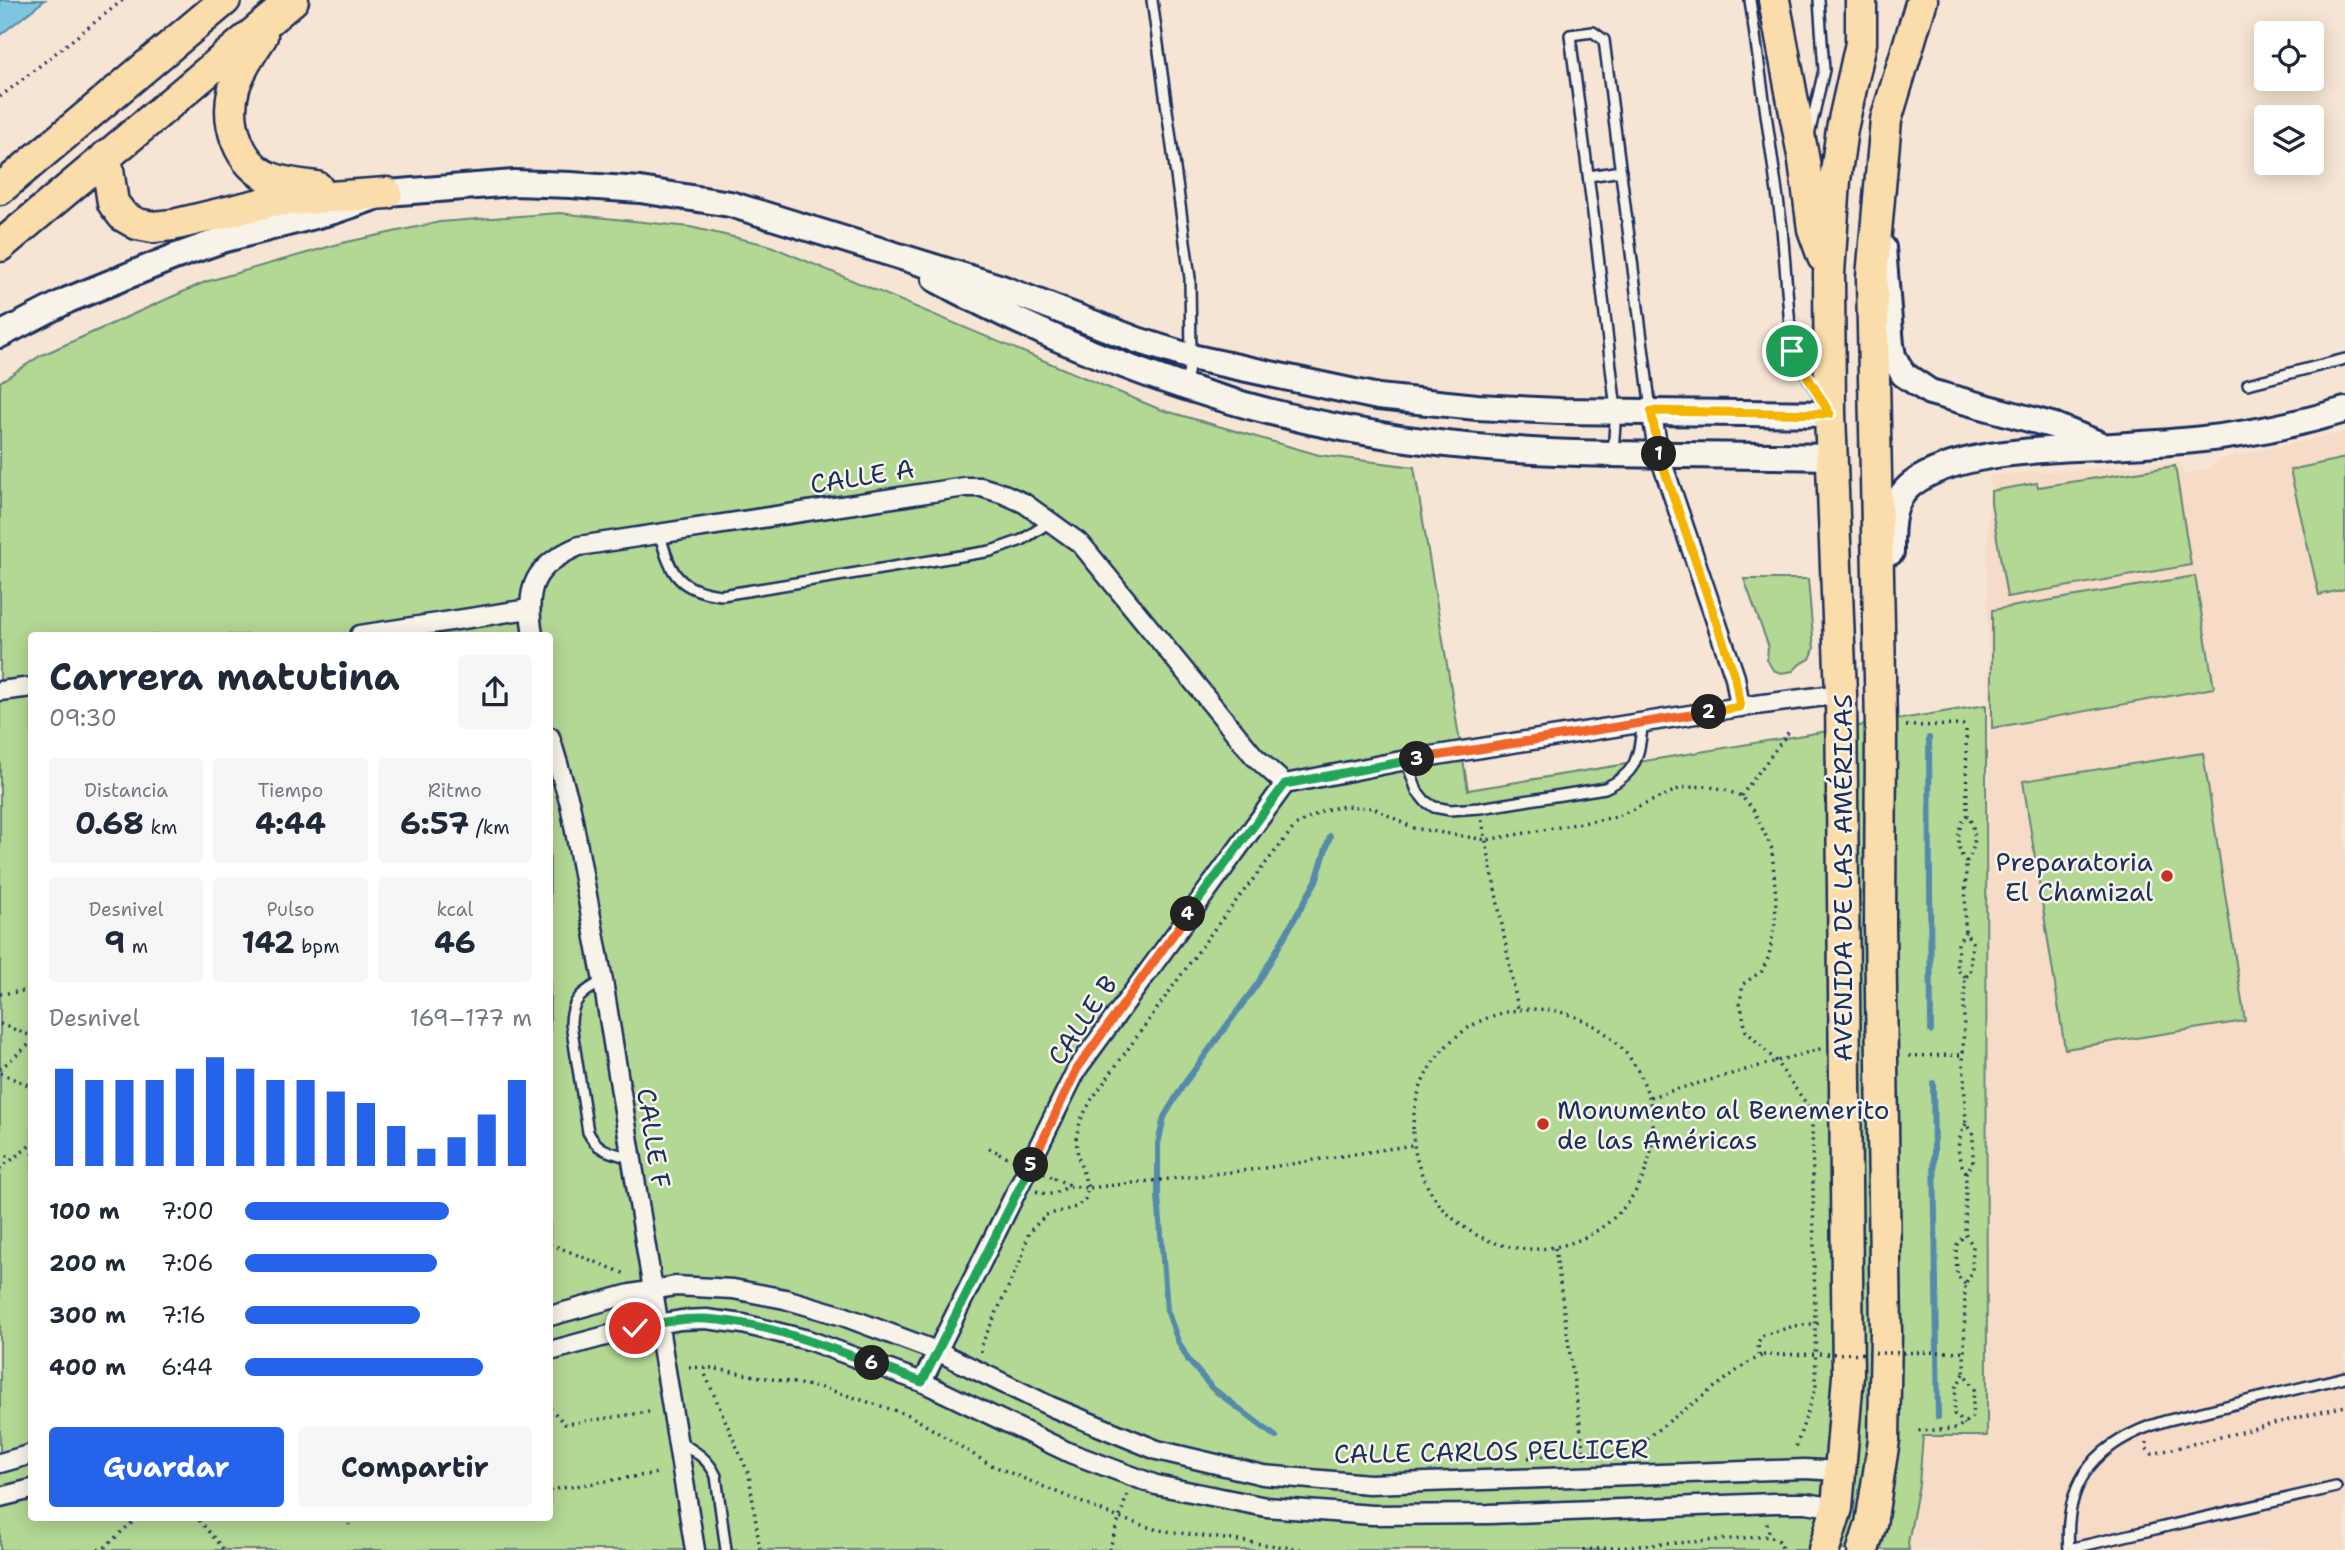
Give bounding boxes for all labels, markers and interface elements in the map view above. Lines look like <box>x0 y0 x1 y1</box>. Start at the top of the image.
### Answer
map controls <box>2254 21 2324 175</box>
button: locate <box>2254 21 2324 91</box>
button: layers <box>2254 105 2324 175</box>
pin <box>1762 321 1822 381</box>
icon: arrive <box>1773 332 1811 370</box>
pin: 1 <box>1642 436 1676 472</box>
text: 1 <box>1654 441 1663 466</box>
street label: CALLE A <box>807 451 917 501</box>
text: Carrera matutina <box>49 651 400 702</box>
button: share <box>458 655 532 729</box>
pin: 2 <box>1692 694 1726 730</box>
street label: AVENIDA DE LAS AMÉRICAS <box>1825 694 1860 1062</box>
text: 2 <box>1702 699 1715 724</box>
text: 09:30 <box>49 703 117 733</box>
pin: 3 <box>1400 742 1434 776</box>
text: 3 <box>1410 746 1423 771</box>
text: Distancia <box>84 778 168 803</box>
text: Tiempo <box>258 778 323 803</box>
text: Ritmo <box>428 778 482 803</box>
text: 0.68 <box>75 803 144 844</box>
text: 4:44 <box>255 803 326 844</box>
text: 6:57 <box>400 803 469 844</box>
text: km <box>144 815 177 840</box>
text: /km <box>469 815 510 840</box>
place label: Preparatoria El Chamizal <box>1996 844 2153 909</box>
marker: Preparatoria El Chamizal <box>2159 868 2175 884</box>
text: Desnivel <box>89 897 164 922</box>
text: Pulso <box>266 897 315 922</box>
text: kcal <box>436 897 473 922</box>
pin: 4 <box>1170 897 1206 932</box>
text: 4 <box>1181 901 1194 926</box>
text: 9 <box>104 922 125 963</box>
text: 142 <box>241 922 295 963</box>
text: 46 <box>434 922 476 963</box>
text: m <box>125 934 148 959</box>
text: bpm <box>295 934 340 959</box>
street label: CALLE B <box>1039 968 1125 1072</box>
text: Desnivel <box>49 1003 140 1033</box>
text: 169–177 m <box>410 1003 532 1033</box>
street label: CALLE F <box>629 1085 679 1191</box>
place label: Monumento al Benemerito de las Américas <box>1557 1092 1889 1157</box>
marker: Monumento al Benemerito de las Américas <box>1535 1116 1551 1132</box>
pin: 5 <box>1014 1148 1048 1182</box>
text: 5 <box>1025 1152 1036 1177</box>
text: 100 m <box>49 1196 120 1226</box>
text: 7:00 <box>161 1196 214 1226</box>
text: 200 m <box>49 1248 126 1278</box>
text: 7:06 <box>161 1248 214 1278</box>
pin <box>605 1298 665 1358</box>
text: 300 m <box>49 1300 126 1330</box>
text: 7:16 <box>161 1300 206 1330</box>
icon: check <box>616 1309 654 1347</box>
pin: 6 <box>854 1346 890 1380</box>
text: 6 <box>865 1350 878 1375</box>
text: 400 m <box>49 1352 126 1382</box>
text: 6:44 <box>161 1352 213 1382</box>
button: Guardar <box>49 1427 284 1507</box>
button: Compartir <box>298 1427 532 1507</box>
street label: CALLE CARLOS PELLICER <box>1333 1431 1649 1471</box>

